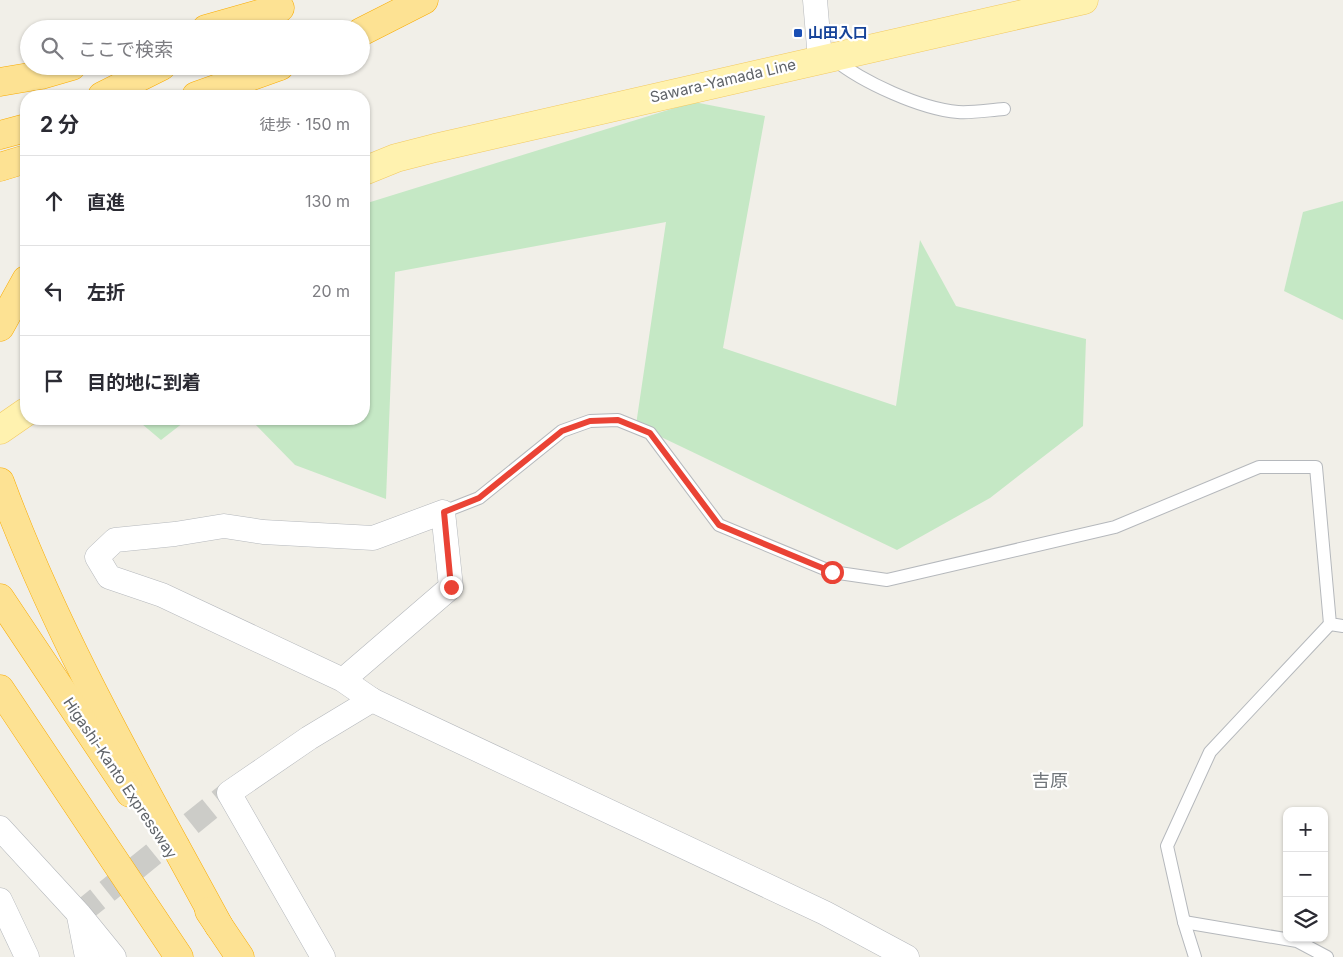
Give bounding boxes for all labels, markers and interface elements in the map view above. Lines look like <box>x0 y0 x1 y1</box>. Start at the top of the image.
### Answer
search box <box>20 20 370 75</box>
place label: 山田入口 <box>808 23 868 42</box>
marker: 山田入口 <box>792 27 804 39</box>
icon: search <box>38 34 66 62</box>
text: ここで検索 <box>78 38 173 61</box>
street label: Sawara-Yamada Line <box>648 54 798 107</box>
text: 2 分 <box>40 112 79 137</box>
text: 徒歩 · 150 m <box>260 114 350 134</box>
icon: ahead <box>40 187 68 215</box>
text: 直進 <box>87 191 125 214</box>
text: 130 m <box>305 191 350 211</box>
icon: left <box>40 277 68 305</box>
text: 左折 <box>87 281 125 304</box>
text: 20 m <box>312 281 350 301</box>
icon: arrive <box>40 367 68 395</box>
text: 目的地に到着 <box>87 371 201 394</box>
route start <box>821 561 844 584</box>
route end <box>440 576 463 599</box>
street label: Higashi-Kanto Expressway <box>59 694 182 862</box>
district label: 吉原 <box>1032 770 1068 791</box>
map controls <box>1283 807 1328 942</box>
button: + <box>1283 807 1328 852</box>
button: − <box>1283 852 1328 897</box>
button: layers <box>1283 897 1328 942</box>

